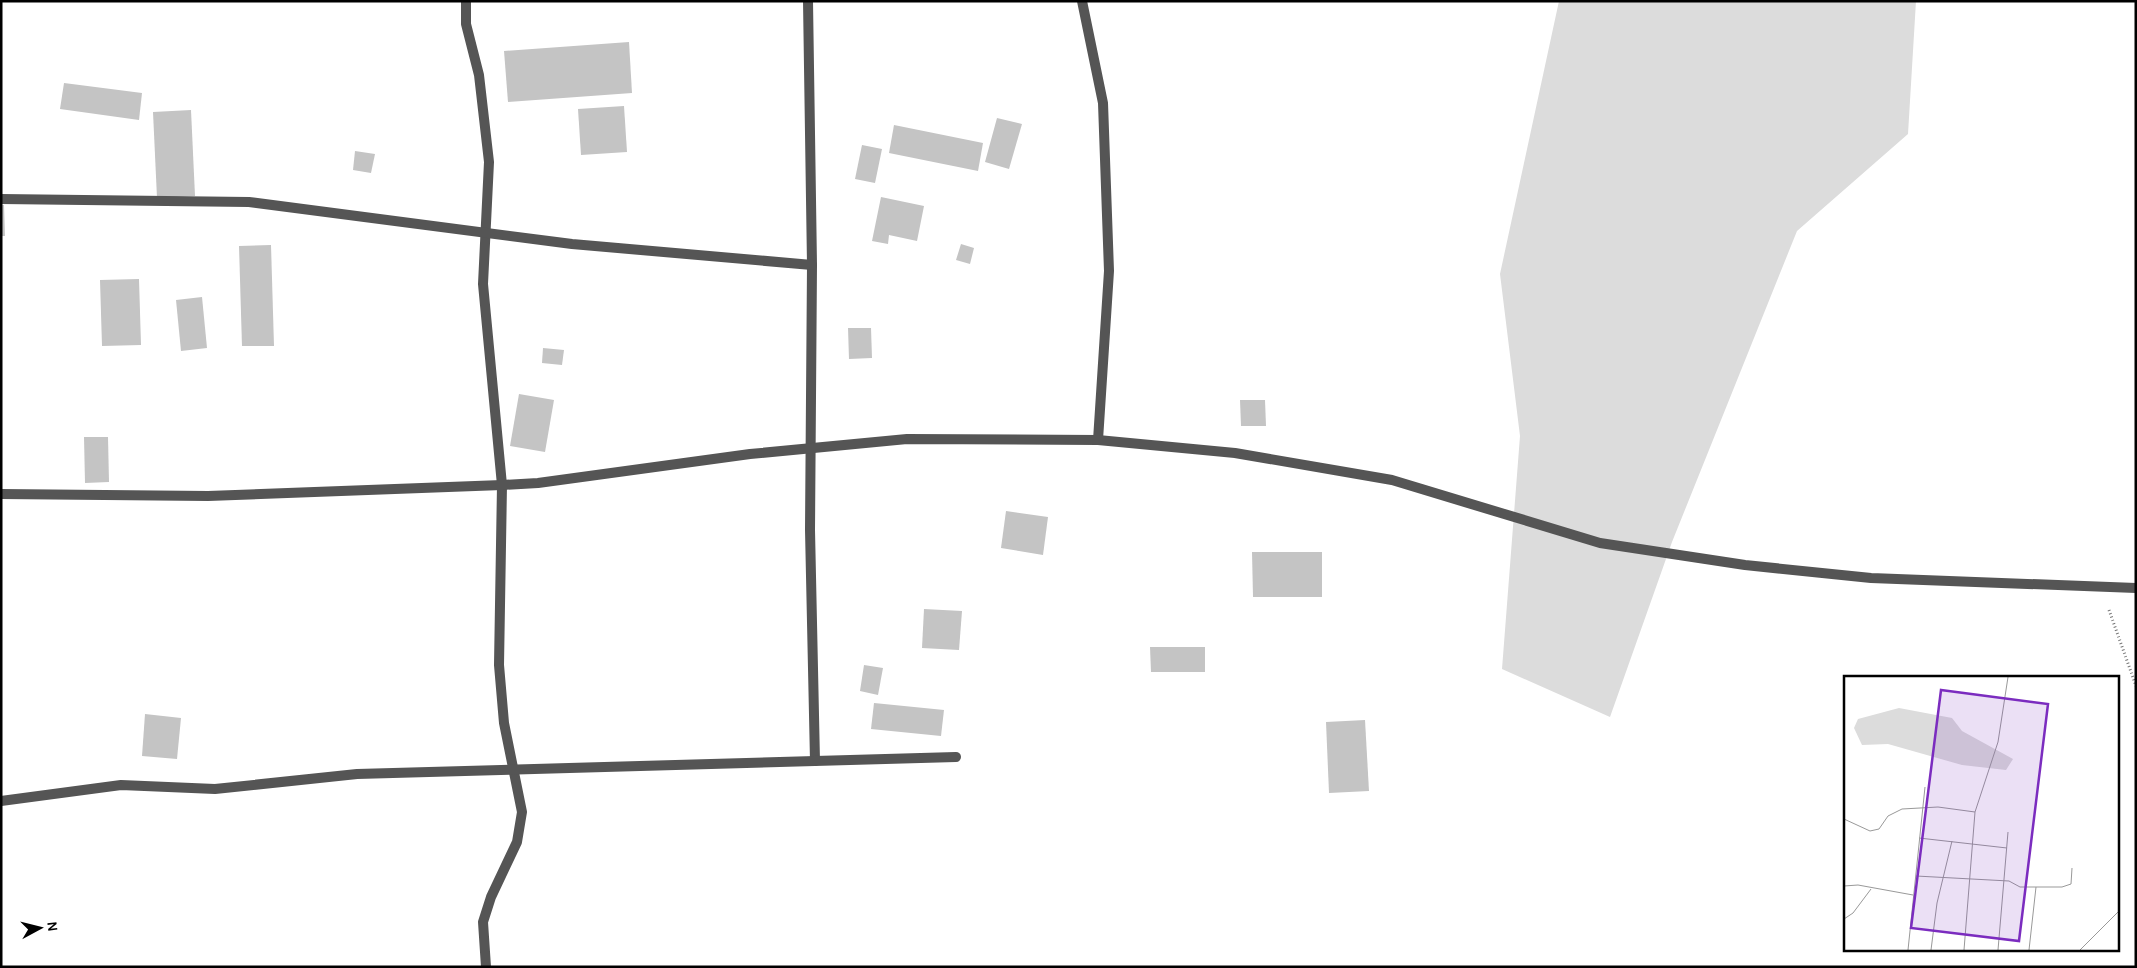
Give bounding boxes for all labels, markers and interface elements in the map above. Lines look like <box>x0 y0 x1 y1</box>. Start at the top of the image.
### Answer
inset map <box>1844 676 2120 950</box>
north arrow <box>15 903 65 953</box>
text: N <box>43 920 61 932</box>

